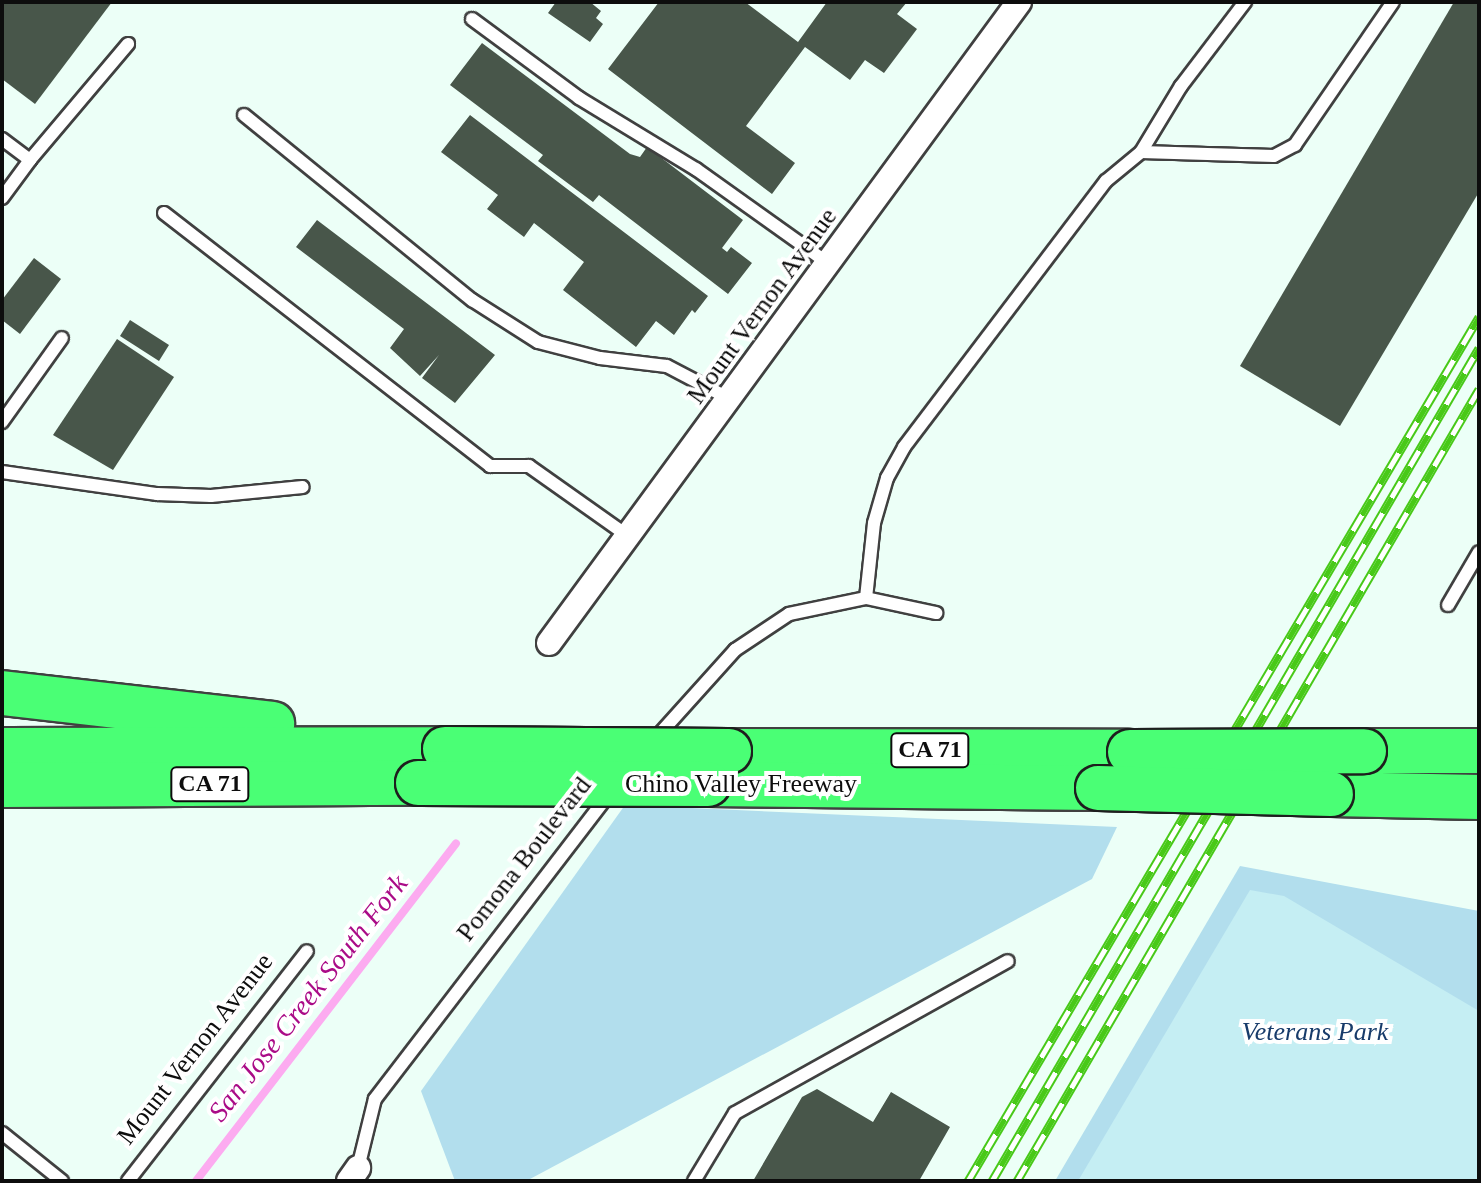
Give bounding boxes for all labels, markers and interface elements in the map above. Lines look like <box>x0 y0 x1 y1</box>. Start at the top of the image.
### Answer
street label: Mount Vernon Avenue <box>680 201 844 411</box>
road number: CA 71 <box>888 730 972 770</box>
road number: CA 71 <box>168 764 252 804</box>
street label: Chino Valley Freeway <box>625 768 857 800</box>
street label: Pomona Boulevard <box>450 771 598 947</box>
water label: San Jose Creek South Fork <box>201 868 415 1128</box>
street label: Mount Vernon Avenue <box>110 946 280 1152</box>
park label: Veterans Park <box>1242 1016 1388 1048</box>

